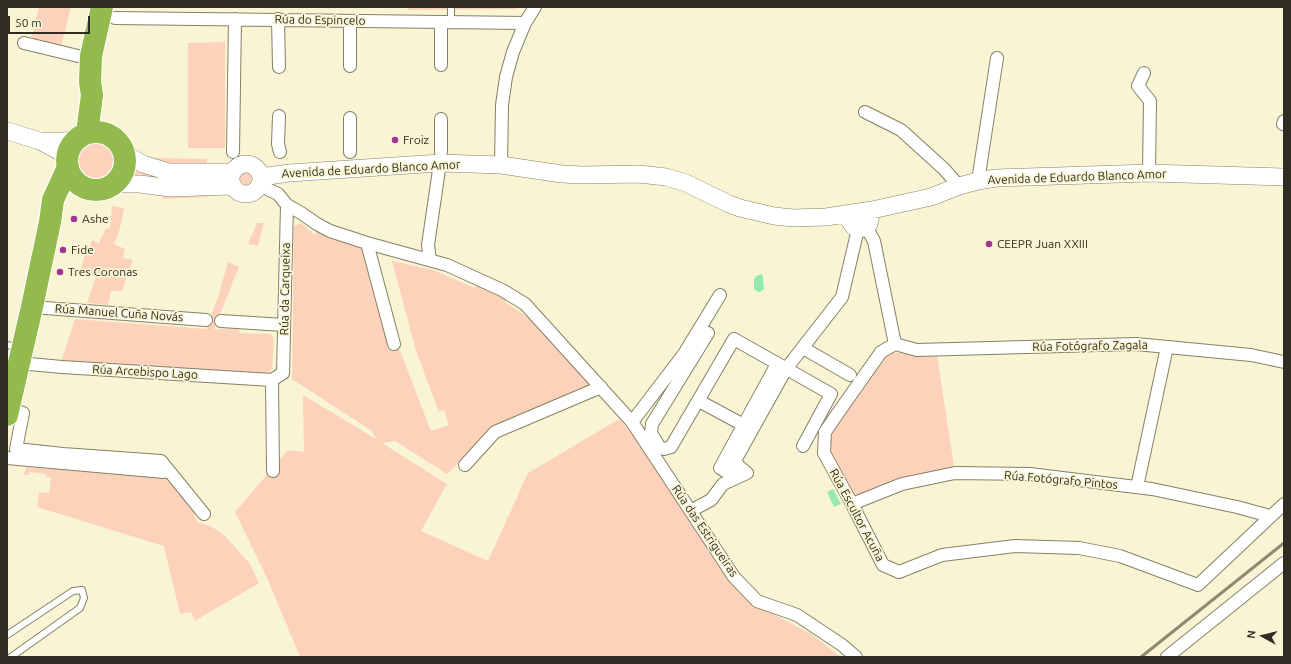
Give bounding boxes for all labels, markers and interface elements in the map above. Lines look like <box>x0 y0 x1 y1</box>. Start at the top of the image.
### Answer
scale bar <box>10 8 92 34</box>
street label: Rúa do Espincelo <box>274 12 366 28</box>
text: 50 m <box>15 16 42 29</box>
place label: Froiz <box>403 133 429 147</box>
marker: Froiz <box>390 135 400 145</box>
street label: Avenida de Eduardo Blanco Amor <box>281 157 461 181</box>
street label: Avenida de Eduardo Blanco Amor <box>987 167 1167 187</box>
place label: Ashe <box>82 212 109 226</box>
marker: Ashe <box>69 214 79 224</box>
place label: CEEPR Juan XXIII <box>997 237 1088 251</box>
marker: CEEPR Juan XXIII <box>984 239 994 249</box>
street label: Rúa da Carqueixa <box>277 242 293 336</box>
place label: Fide <box>71 243 94 257</box>
marker: Fide <box>58 245 68 255</box>
place label: Tres Coronas <box>68 265 138 279</box>
marker: Tres Coronas <box>55 267 65 277</box>
street label: Rúa Manuel Cuña Novás <box>54 301 184 325</box>
street label: Rúa Fotógrafo Zagala <box>1032 338 1148 354</box>
street label: Rúa Arcebispo Lago <box>92 362 198 382</box>
street label: Rúa Escultor Acuña <box>826 466 888 564</box>
street label: Rúa Fotógrafo Pintos <box>1004 468 1118 492</box>
street label: Rúa das Estrigueiras <box>669 482 741 580</box>
north arrow <box>1243 616 1283 656</box>
text: N <box>1245 629 1258 639</box>

